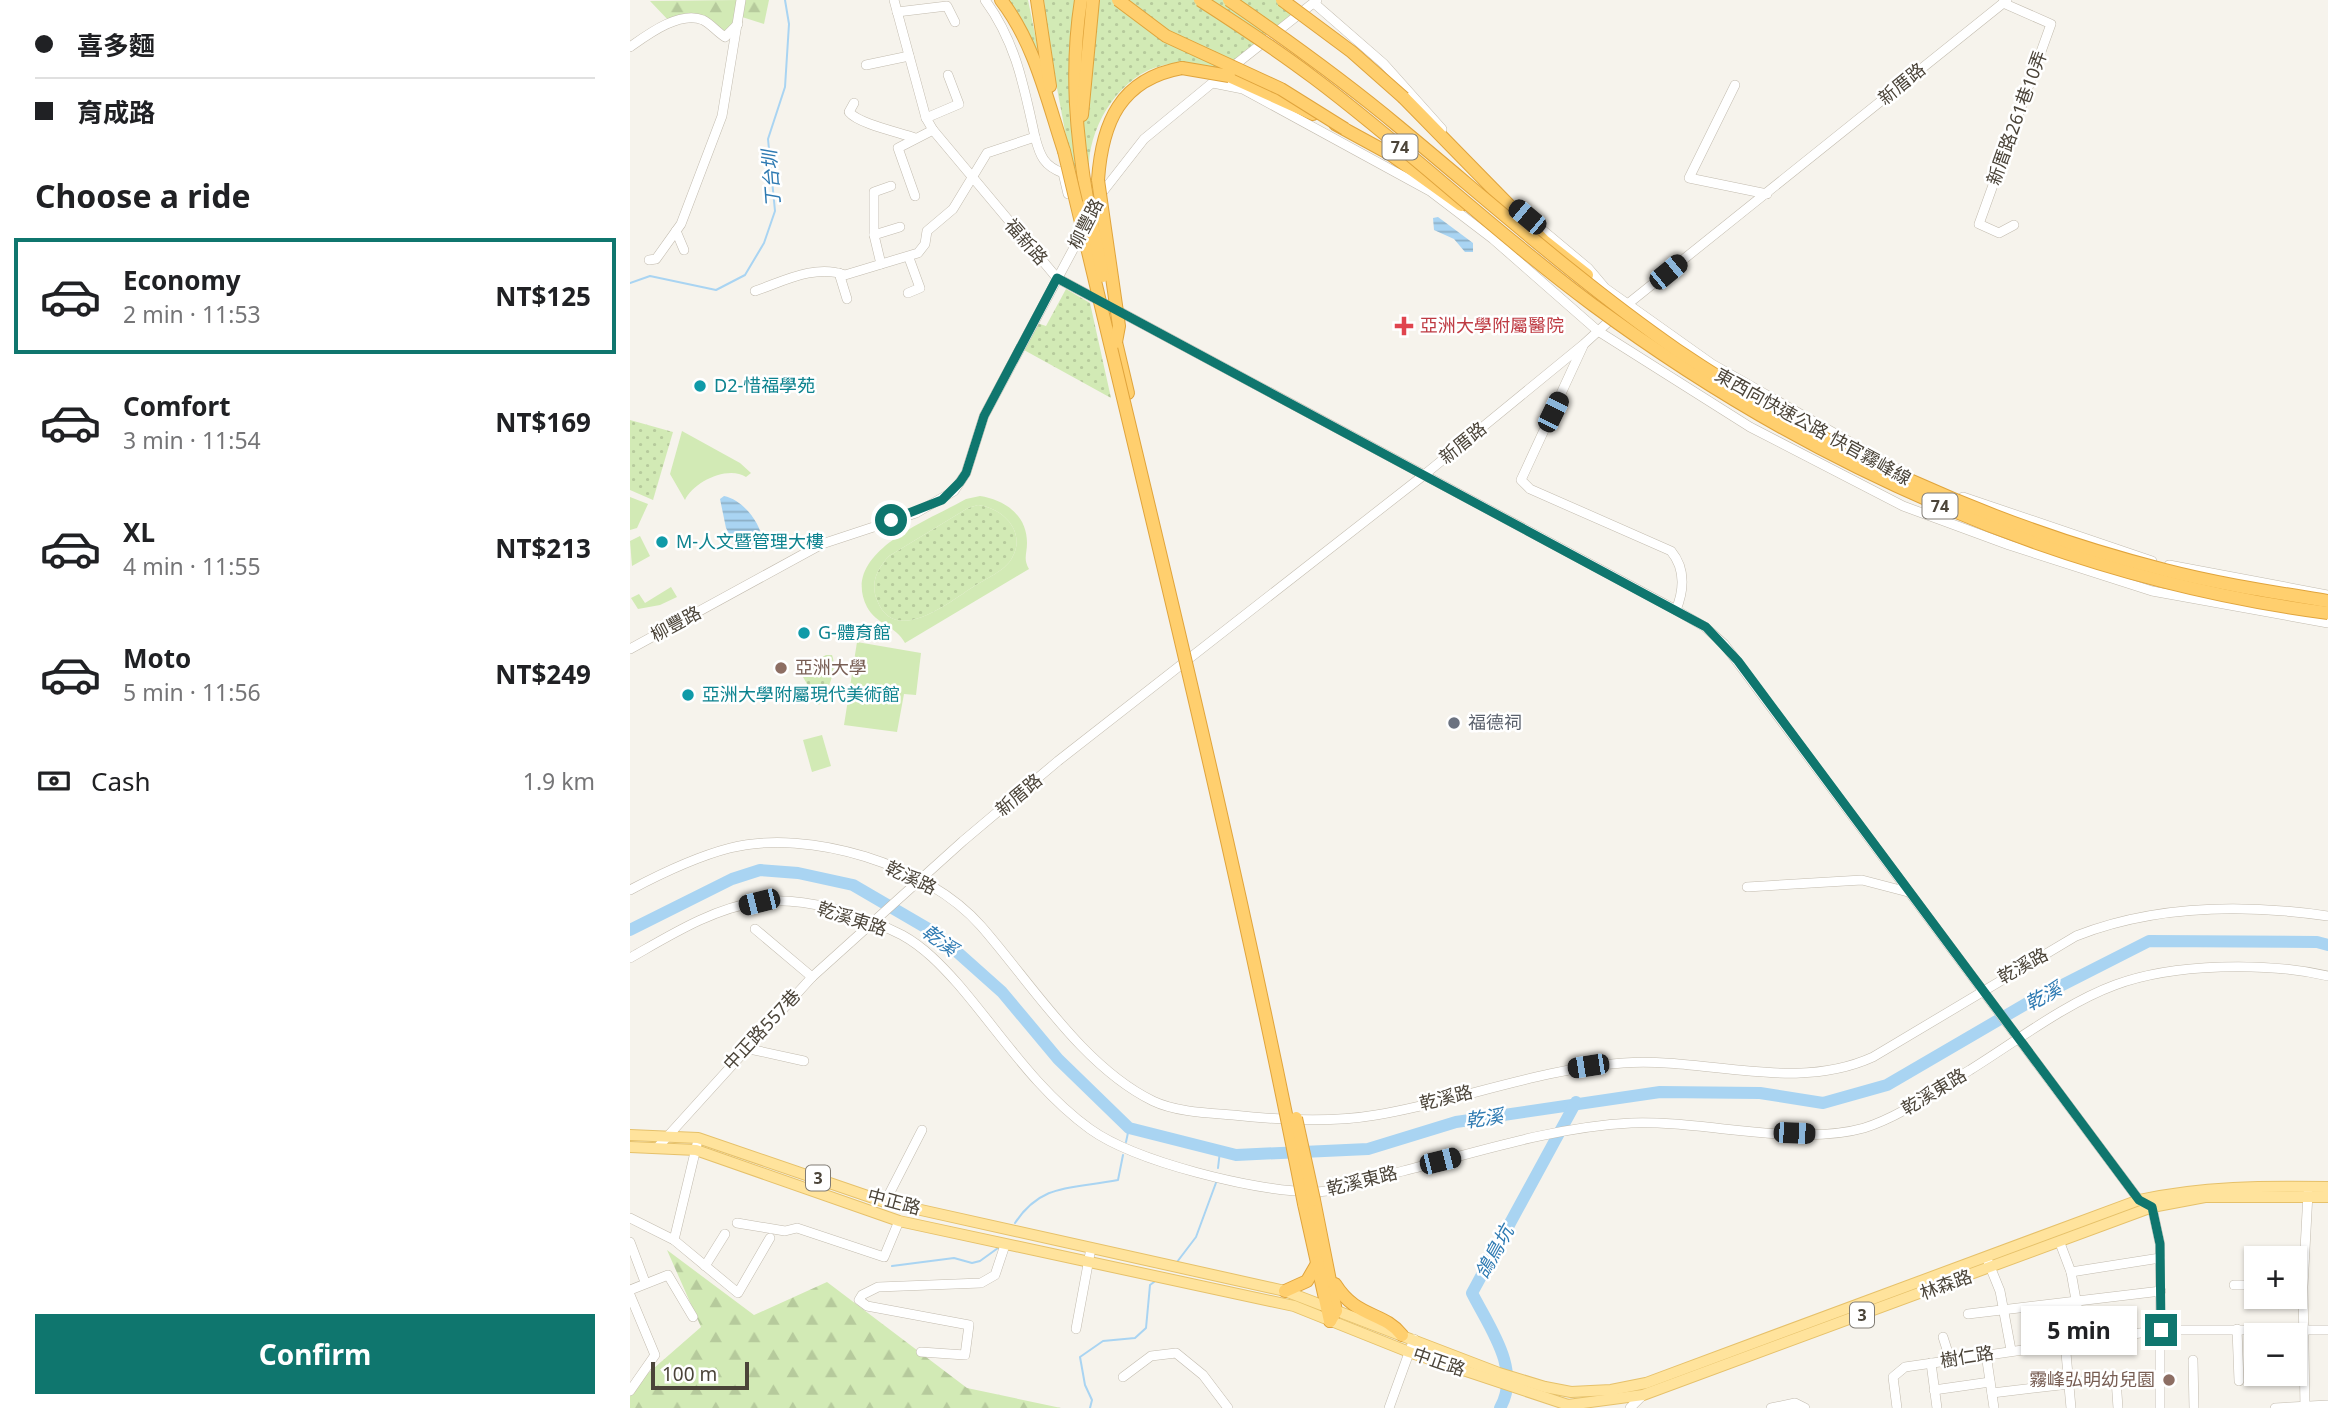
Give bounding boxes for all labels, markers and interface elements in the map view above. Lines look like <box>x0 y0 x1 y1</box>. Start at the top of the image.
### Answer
text: 喜多麵 <box>77 27 155 63</box>
street label: 新厝路261巷10弄 <box>1981 47 2052 188</box>
street label: 新厝路 <box>1873 57 1930 110</box>
text: 育成路 <box>77 94 155 130</box>
road number: 74 <box>1382 134 1418 160</box>
water label: 丁台圳 <box>756 147 786 208</box>
text: Choose a ride <box>35 174 251 217</box>
street label: 柳豐路 <box>1062 194 1108 253</box>
car <box>1505 195 1550 239</box>
street label: 福新路 <box>1000 213 1054 270</box>
car <box>1646 251 1691 293</box>
text: Economy <box>123 262 241 298</box>
icon: car <box>39 265 102 328</box>
text: NT$125 <box>495 278 591 314</box>
text: 2 min · 11:53 <box>123 298 261 330</box>
place label: 亞洲大學附屬醫院 <box>1420 313 1564 337</box>
marker: 亞洲大學附屬醫院 <box>1394 316 1414 336</box>
street label: 東西向快速公路 快官霧峰線 <box>1711 362 1916 490</box>
place label: D2-惜福學苑 <box>714 373 815 397</box>
marker: D2-惜福學苑 <box>692 378 708 394</box>
text: Comfort <box>123 388 231 424</box>
car <box>1535 389 1572 435</box>
icon: car <box>39 391 102 454</box>
text: NT$169 <box>495 404 591 440</box>
street label: 新厝路 <box>1434 416 1491 469</box>
text: 3 min · 11:54 <box>123 424 261 456</box>
road number: 74 <box>1922 494 1958 519</box>
route start <box>875 504 907 536</box>
text: XL <box>123 514 155 550</box>
icon: car <box>39 517 102 580</box>
place label: M-人文暨管理大樓 <box>676 529 824 553</box>
text: NT$213 <box>495 530 591 566</box>
marker: M-人文暨管理大樓 <box>654 534 670 550</box>
text: 4 min · 11:55 <box>123 550 261 582</box>
street label: 柳豐路 <box>646 600 705 646</box>
place label: G-體育館 <box>818 620 891 644</box>
marker: G-體育館 <box>796 625 812 641</box>
text: Moto <box>123 640 191 676</box>
icon: car <box>39 643 102 706</box>
place label: 亞洲大學 <box>795 655 867 679</box>
text: NT$249 <box>495 656 591 692</box>
marker: 亞洲大學 <box>773 660 789 676</box>
text: 5 min · 11:56 <box>123 676 261 708</box>
place label: 亞洲大學附屬現代美術館 <box>702 682 900 706</box>
marker: 亞洲大學附屬現代美術館 <box>680 687 696 703</box>
place label: 福德祠 <box>1468 710 1522 734</box>
marker: 福德祠 <box>1446 715 1462 731</box>
icon: cash <box>35 762 73 800</box>
text: Cash <box>91 763 151 799</box>
text: 1.9 km <box>523 765 595 797</box>
street label: 新厝路 <box>990 768 1047 821</box>
street label: 乾溪路 <box>882 855 941 899</box>
car <box>737 887 782 917</box>
street label: 乾溪東路 <box>814 896 890 941</box>
water label: 乾溪 <box>917 918 965 964</box>
street label: 乾溪路 <box>1993 942 2052 989</box>
water label: 乾溪 <box>2020 974 2069 1016</box>
street label: 中正路557巷 <box>717 984 805 1075</box>
car <box>1566 1052 1611 1080</box>
street label: 乾溪東路 <box>1896 1062 1971 1120</box>
street label: 乾溪路 <box>1417 1079 1475 1115</box>
water label: 乾溪 <box>1463 1102 1508 1134</box>
car <box>1773 1122 1816 1144</box>
car <box>1418 1146 1463 1176</box>
street label: 乾溪東路 <box>1324 1160 1400 1200</box>
road number: 3 <box>806 1166 830 1190</box>
street label: 中正路 <box>865 1182 923 1220</box>
water label: 鴿鳥坑 <box>1469 1218 1521 1283</box>
map controls <box>2244 1246 2307 1386</box>
button: + <box>2244 1246 2307 1309</box>
street label: 林森路 <box>1916 1264 1975 1305</box>
road number: 3 <box>1850 1302 1874 1328</box>
callout: 5 min <box>2021 1306 2136 1354</box>
button: Confirm <box>35 1314 595 1394</box>
text: 5 min <box>2047 1314 2111 1346</box>
route end <box>2145 1314 2177 1346</box>
button: − <box>2244 1323 2307 1386</box>
street label: 樹仁路 <box>1938 1340 1995 1372</box>
street label: 中正路 <box>1410 1341 1469 1381</box>
scale bar <box>651 1359 749 1391</box>
text: 100 m <box>662 1361 717 1387</box>
place label: 霧峰弘明幼兒園 <box>2029 1367 2155 1391</box>
marker: 霧峰弘明幼兒園 <box>2161 1372 2177 1388</box>

